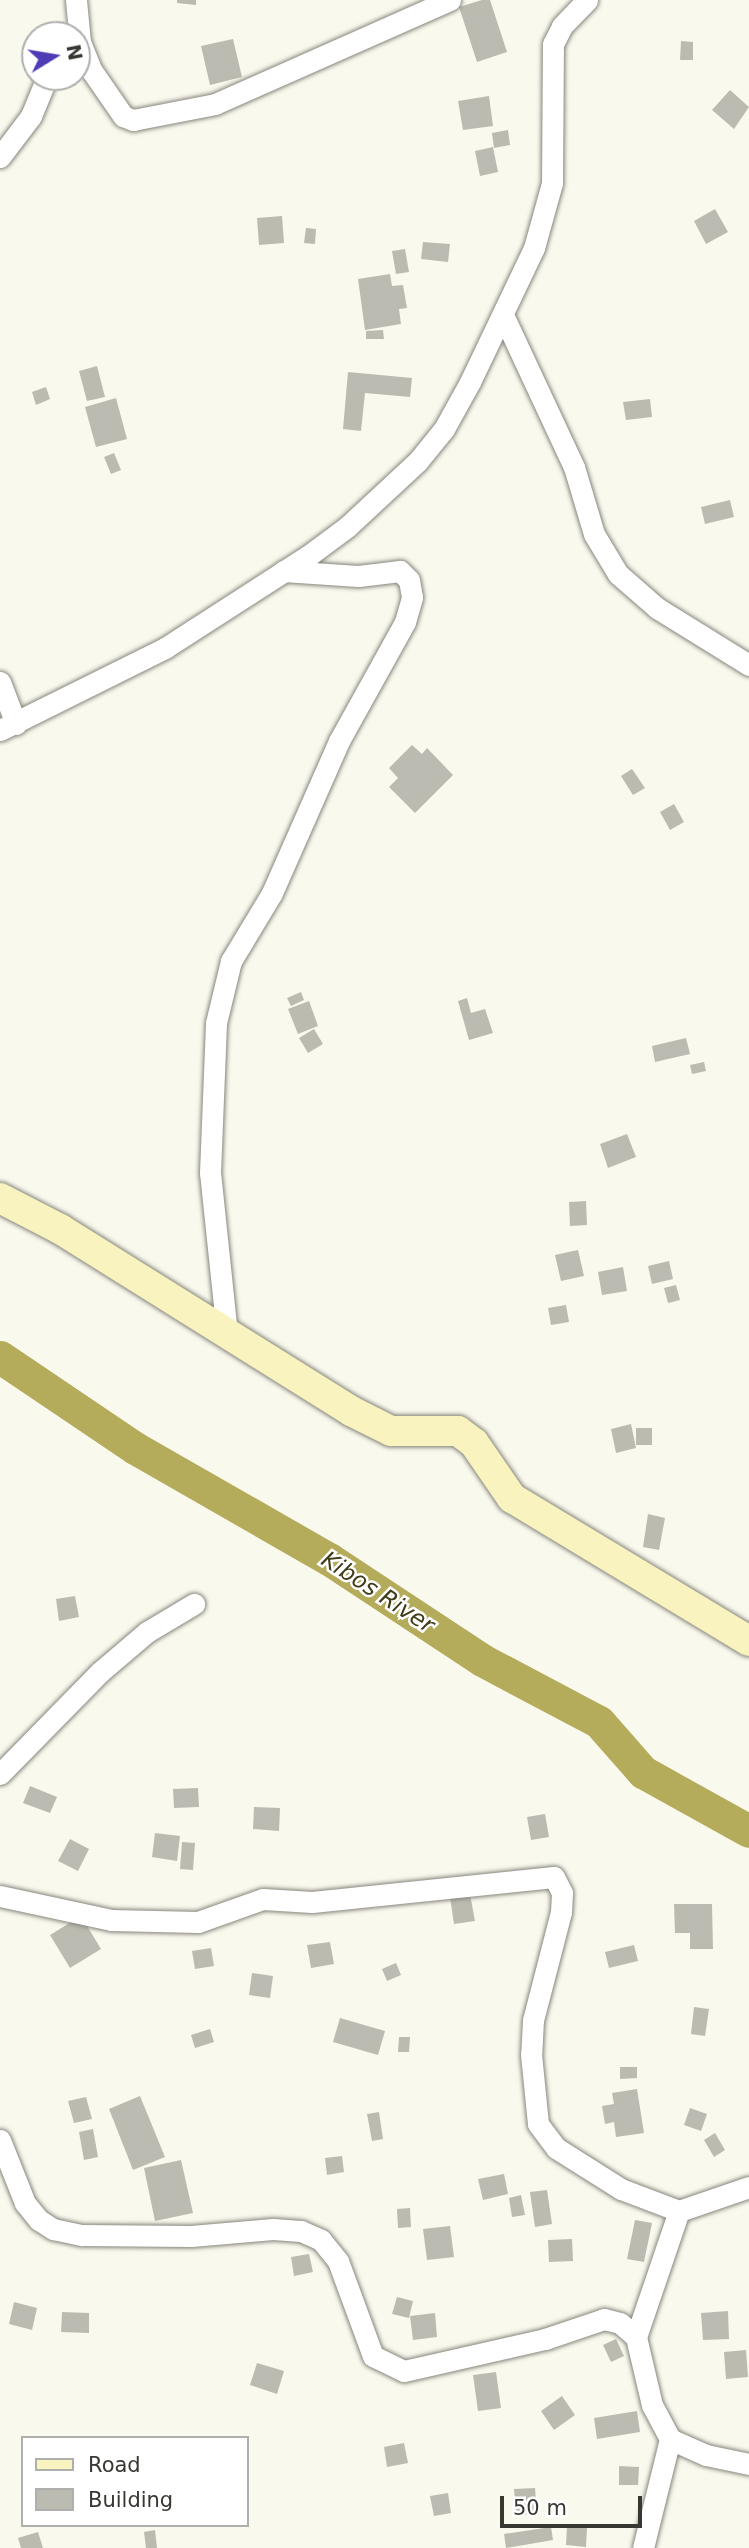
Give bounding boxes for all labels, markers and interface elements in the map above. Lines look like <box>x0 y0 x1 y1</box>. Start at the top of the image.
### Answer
north arrow <box>21 21 91 91</box>
text: N <box>62 42 87 62</box>
water label: Kibos River <box>316 1545 440 1639</box>
legend <box>21 2436 248 2527</box>
text: Road <box>88 2453 141 2477</box>
scale bar <box>504 2482 646 2526</box>
text: Building <box>88 2488 173 2512</box>
text: 50 m <box>513 2496 567 2520</box>

